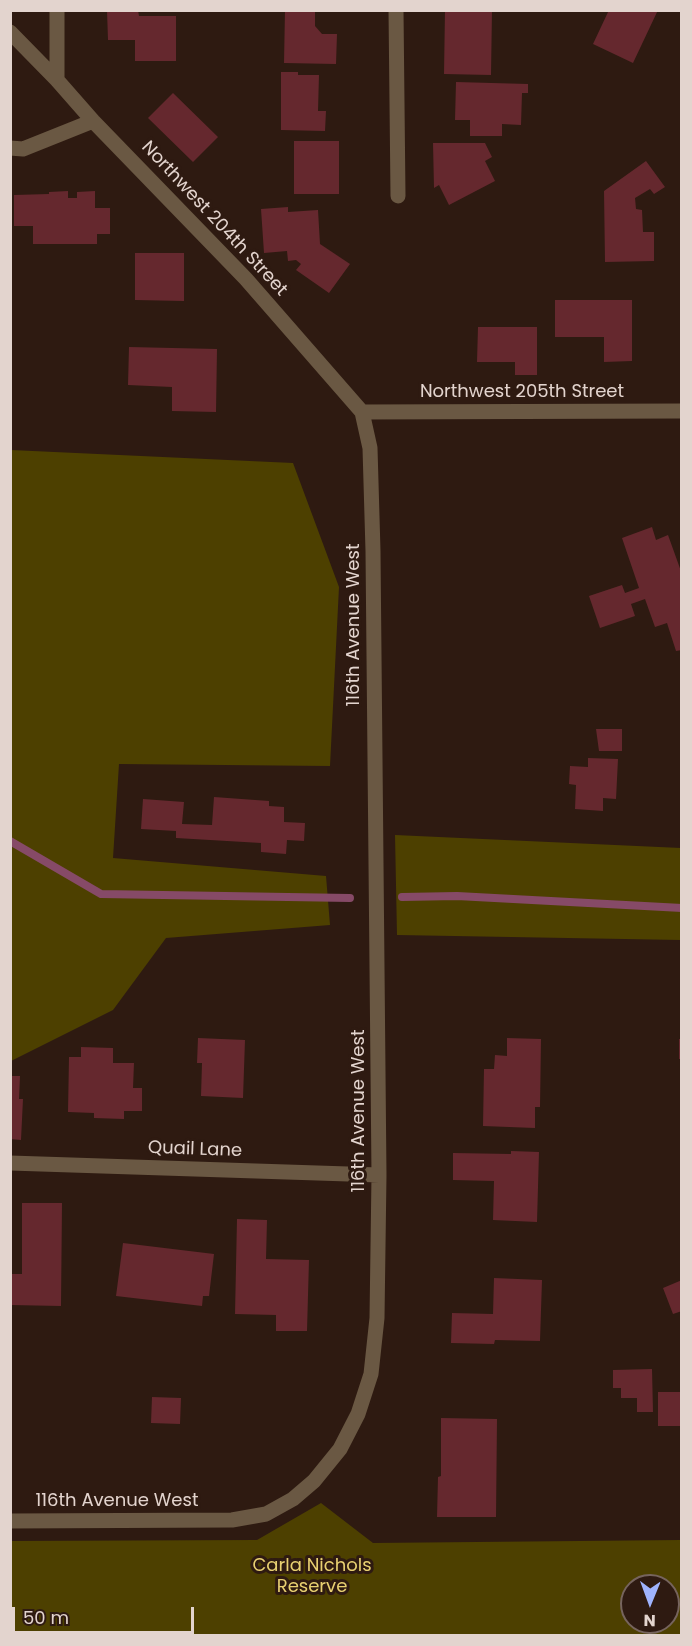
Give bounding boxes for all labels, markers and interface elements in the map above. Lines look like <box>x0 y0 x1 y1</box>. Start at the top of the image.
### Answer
street label: Northwest 204th Street <box>136 137 292 301</box>
street label: Northwest 205th Street <box>420 381 624 403</box>
street label: 116th Avenue West <box>343 544 365 706</box>
street label: 116th Avenue West <box>348 1030 370 1192</box>
street label: Quail Lane <box>148 1138 242 1162</box>
street label: 116th Avenue West <box>36 1490 198 1512</box>
park label: Carla Nichols Reserve <box>252 1555 372 1598</box>
north arrow <box>620 1574 680 1634</box>
scale bar <box>15 1595 196 1633</box>
text: 50 m <box>23 1605 69 1630</box>
text: N <box>643 1609 656 1632</box>

